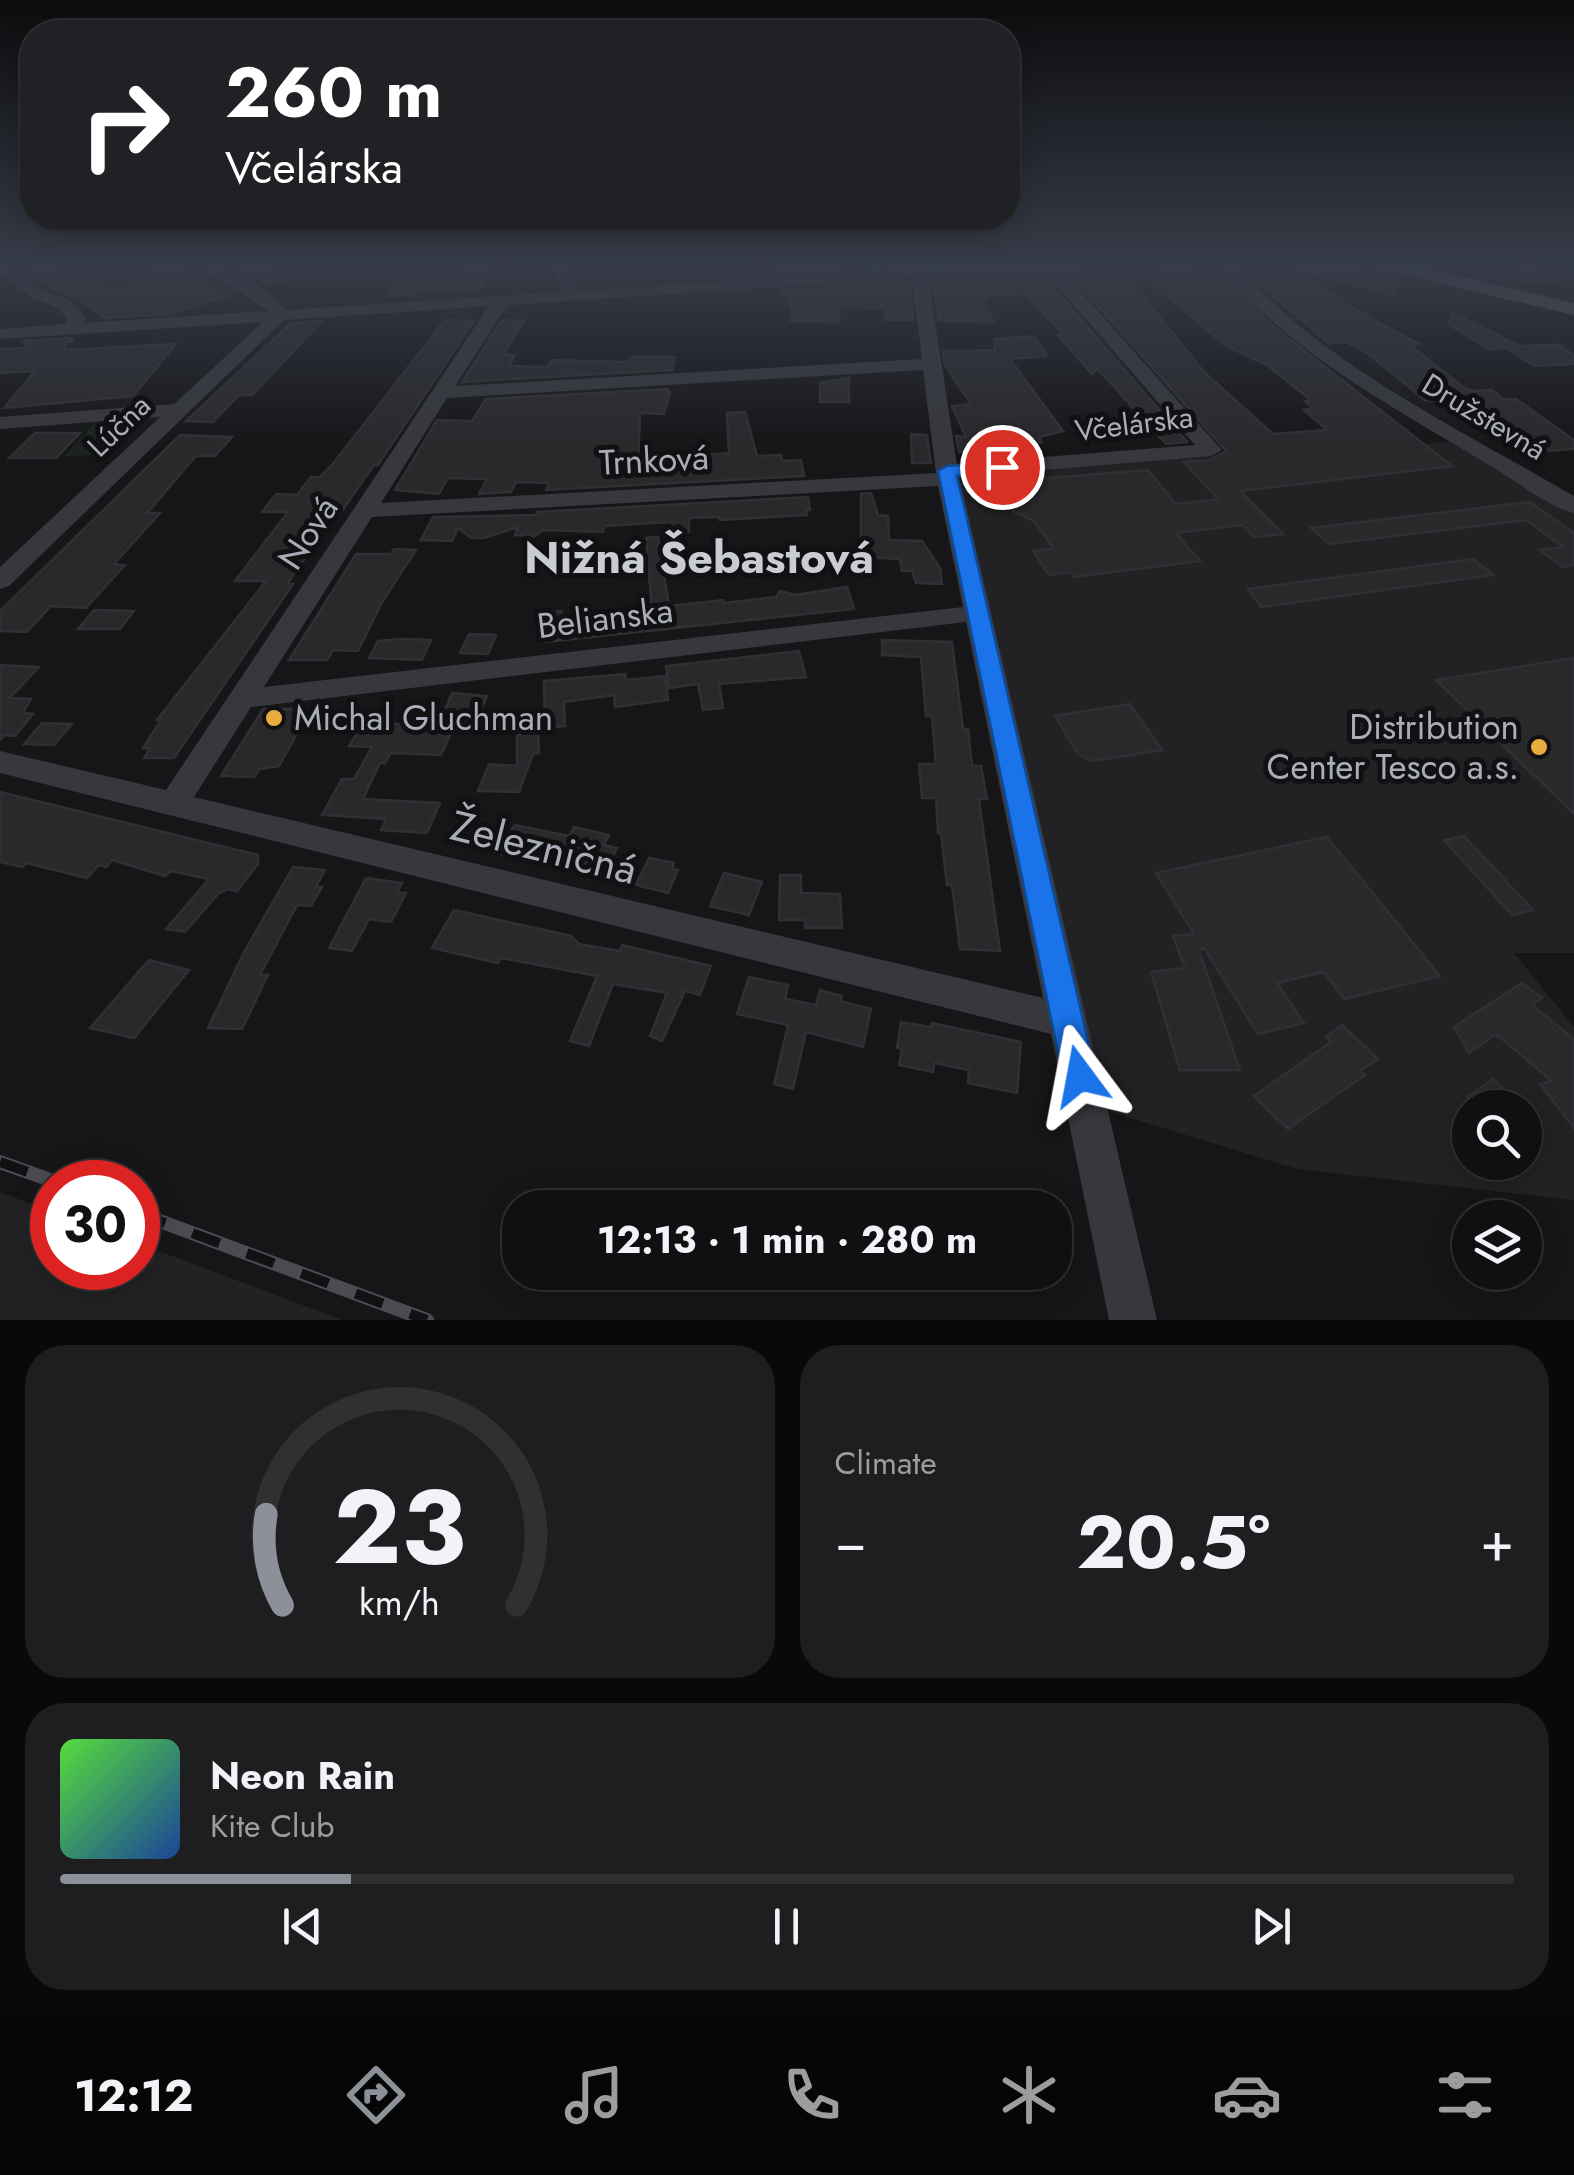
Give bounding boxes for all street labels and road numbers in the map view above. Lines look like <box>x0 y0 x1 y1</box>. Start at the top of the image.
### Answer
street label: Družstevná <box>1414 363 1554 471</box>
street label: Lúčna <box>77 385 160 467</box>
street label: Včelárska <box>1072 395 1195 452</box>
street label: Trnková <box>598 432 710 488</box>
street label: Nová <box>266 487 350 579</box>
street label: Belianska <box>534 585 676 651</box>
street label: Železničná <box>444 795 643 900</box>

